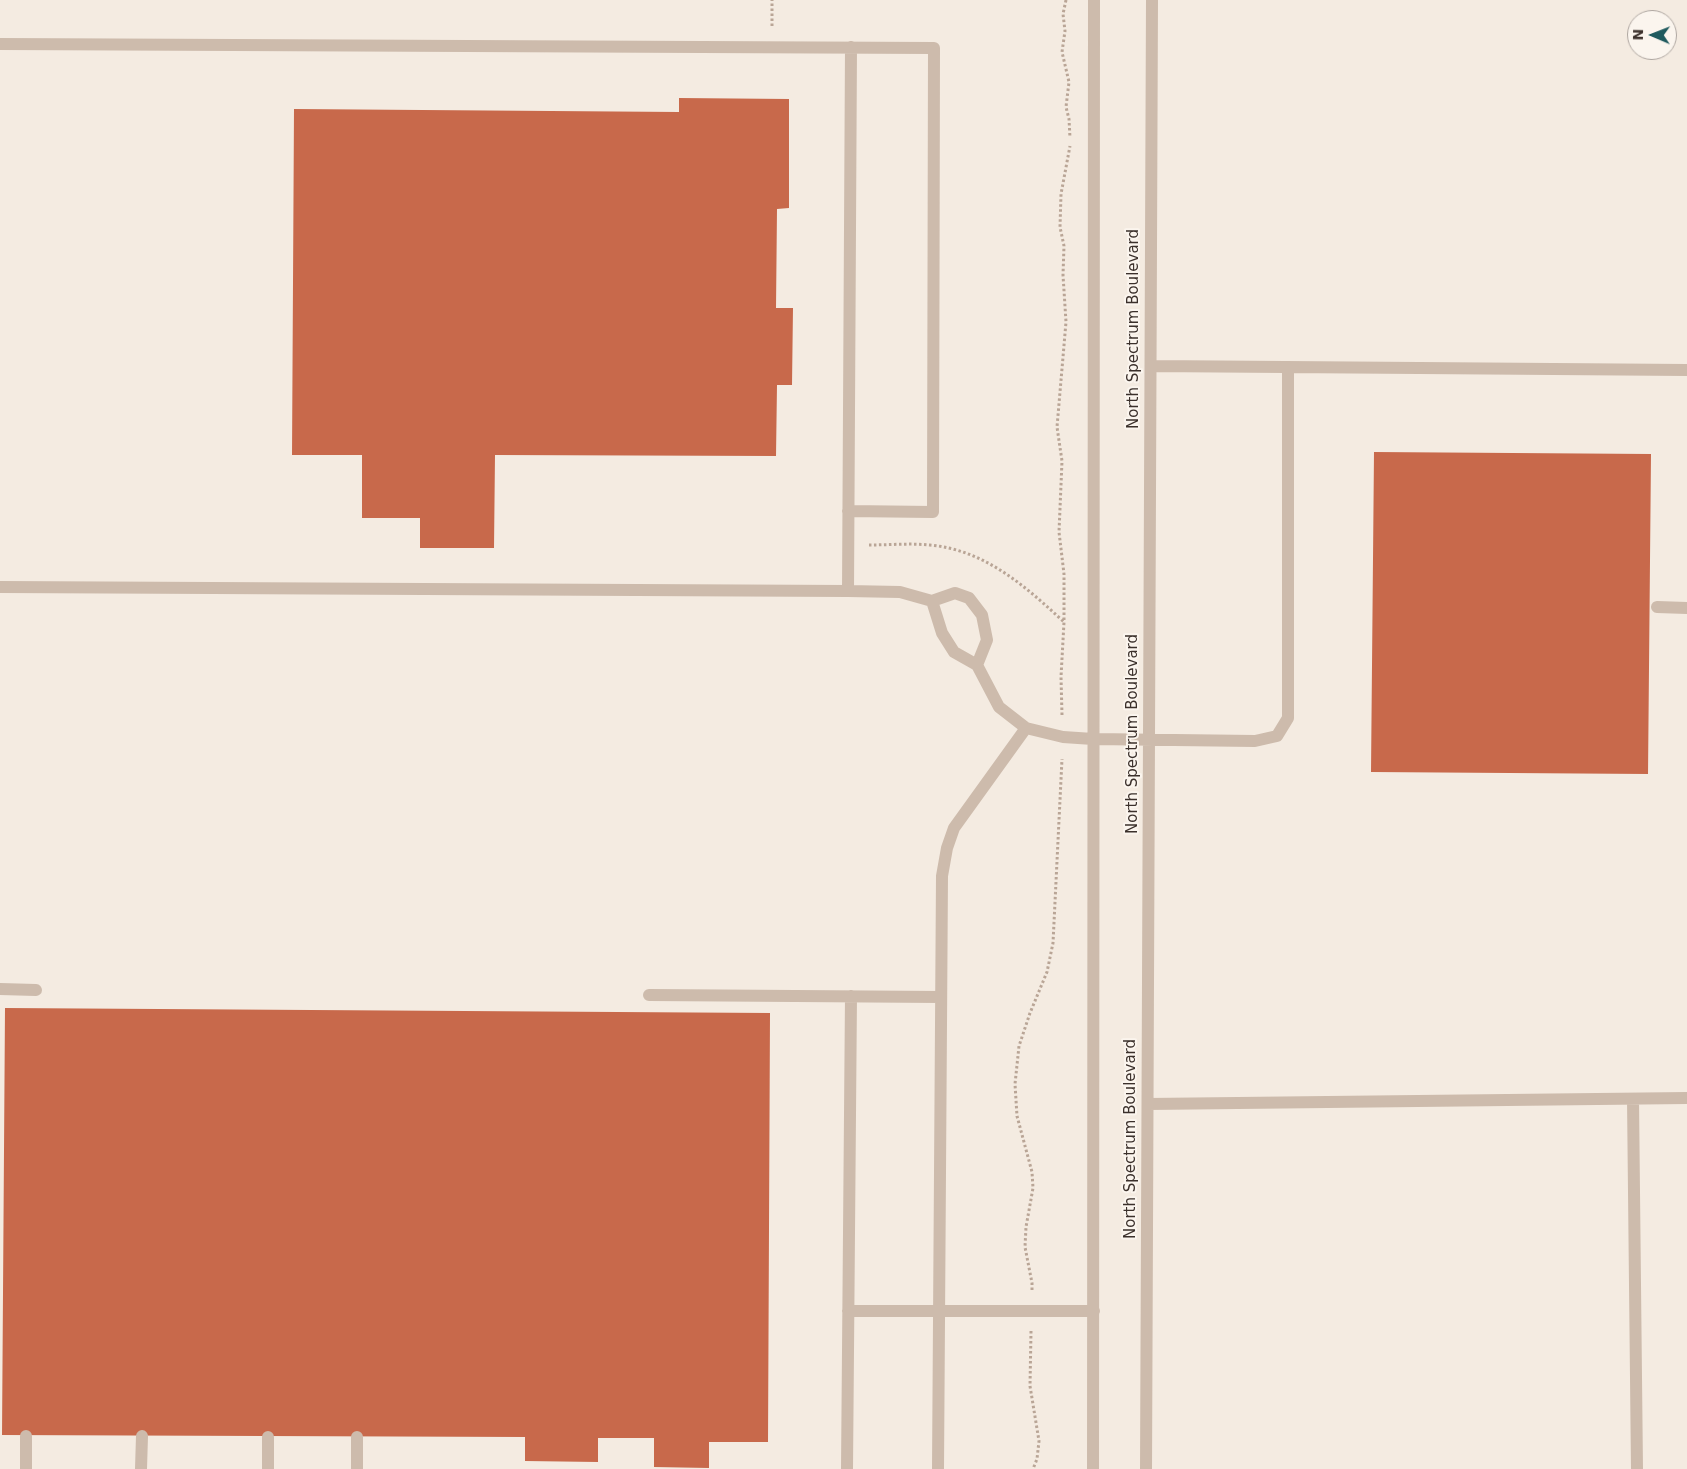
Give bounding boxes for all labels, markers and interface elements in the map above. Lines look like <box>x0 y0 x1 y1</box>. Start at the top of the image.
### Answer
north arrow <box>1627 10 1677 60</box>
text: N <box>1630 29 1646 41</box>
street label: North Spectrum Boulevard <box>1125 229 1143 429</box>
street label: North Spectrum Boulevard <box>1124 634 1142 834</box>
street label: North Spectrum Boulevard <box>1122 1039 1140 1239</box>

